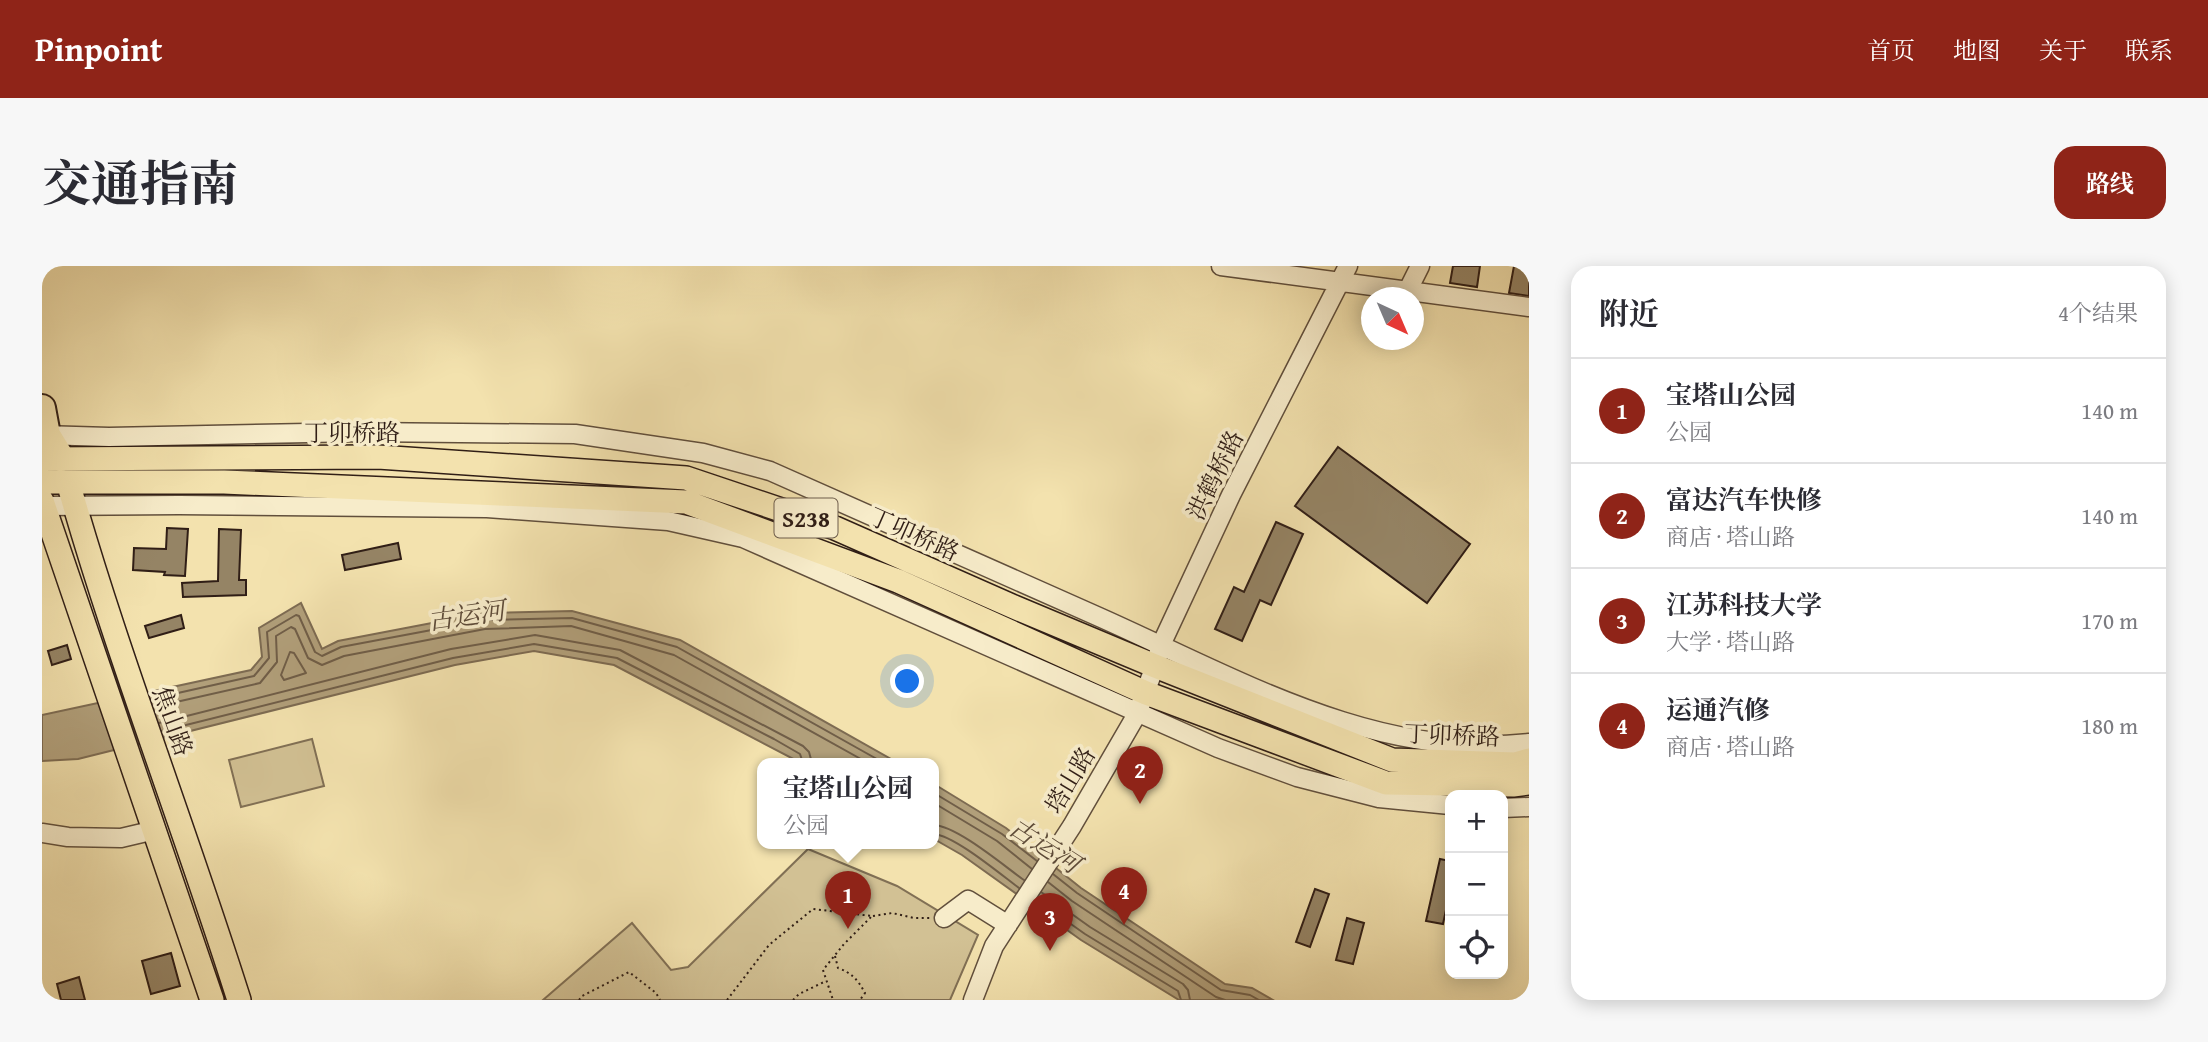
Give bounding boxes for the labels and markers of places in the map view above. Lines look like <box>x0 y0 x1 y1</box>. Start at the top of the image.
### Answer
pin: 2 <box>1117 746 1163 804</box>
pin: 4 <box>1101 867 1147 925</box>
pin: 1 <box>825 871 871 929</box>
pin: 3 <box>1027 893 1073 951</box>

